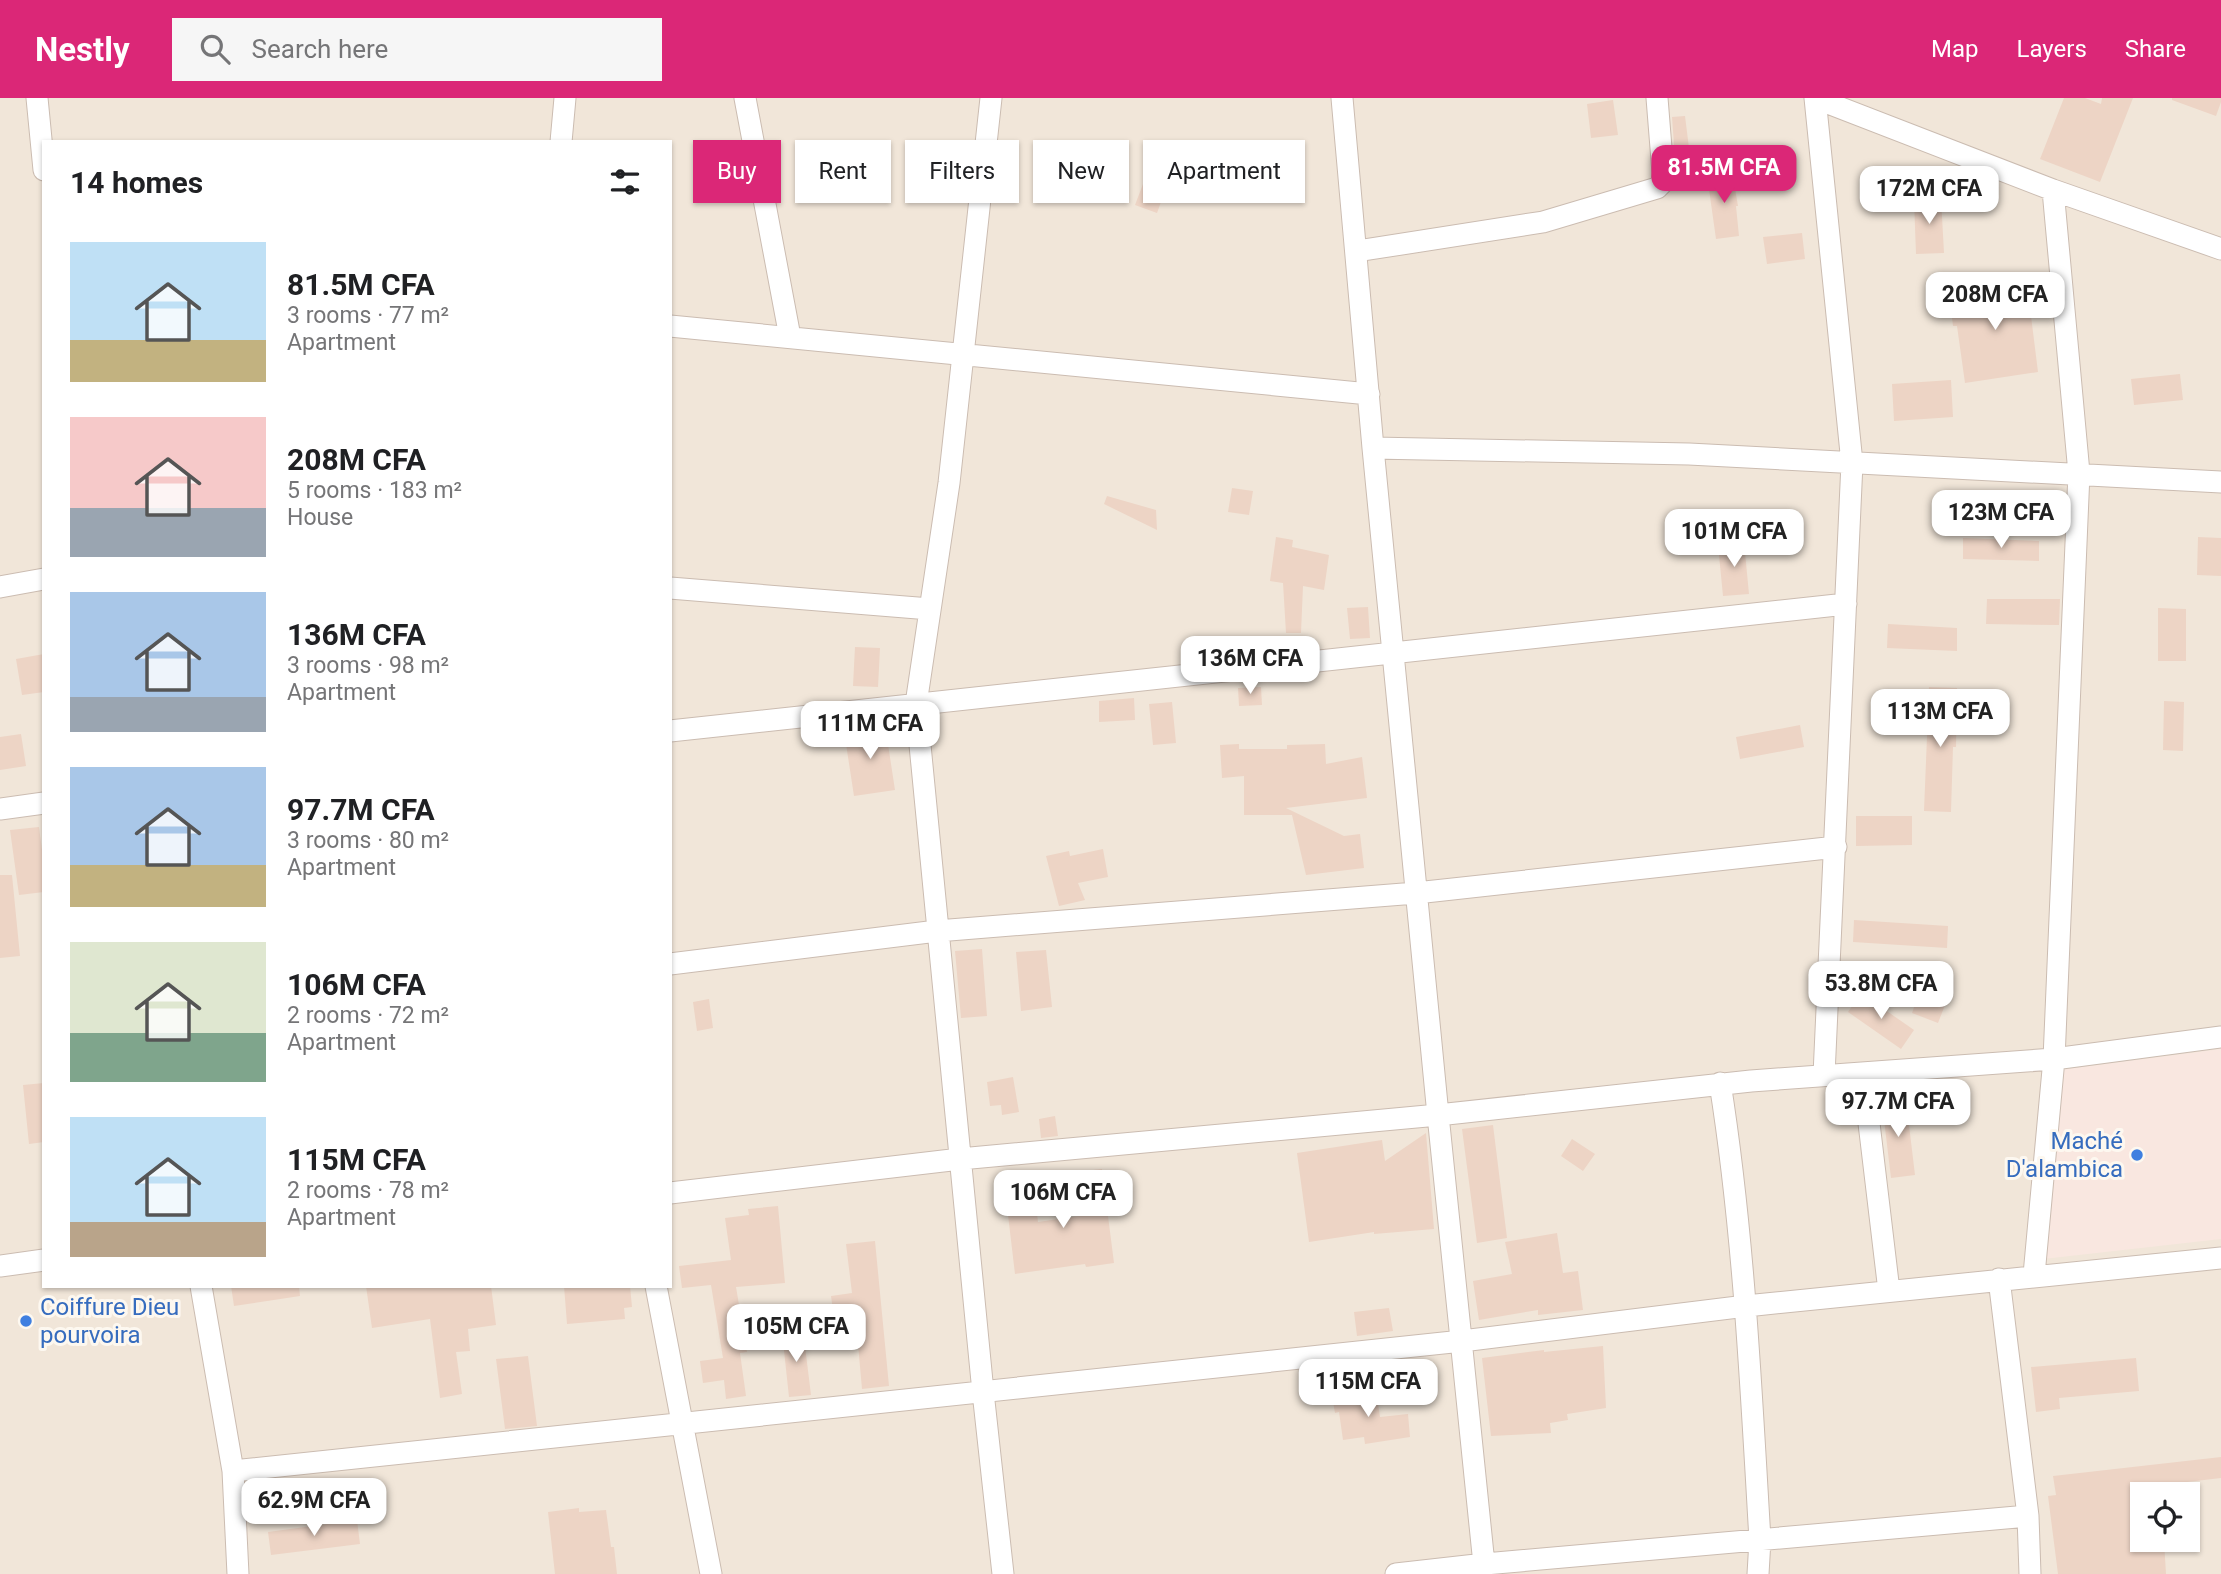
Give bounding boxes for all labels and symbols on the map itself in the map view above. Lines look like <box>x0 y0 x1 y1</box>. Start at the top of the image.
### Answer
pin: 81.5M CFA <box>1644 146 1804 205</box>
pin: 172M CFA <box>1857 166 2001 226</box>
pin: 208M CFA <box>1923 272 2067 332</box>
pin: 123M CFA <box>1929 490 2073 550</box>
pin: 101M CFA <box>1662 510 1806 569</box>
pin: 136M CFA <box>1178 636 1322 696</box>
pin: 113M CFA <box>1868 690 2012 749</box>
pin: 111M CFA <box>798 702 942 761</box>
pin: 53.8M CFA <box>1801 962 1961 1021</box>
pin: 97.7M CFA <box>1818 1080 1978 1139</box>
place label: Maché D'alambica <box>2006 1127 2123 1183</box>
marker: Maché D'alambica <box>2129 1147 2145 1163</box>
pin: 106M CFA <box>991 1170 1135 1230</box>
place label: Coiffure Dieu pourvoira <box>40 1293 179 1349</box>
pin: 105M CFA <box>724 1304 868 1364</box>
marker: Coiffure Dieu pourvoira <box>18 1313 34 1329</box>
pin: 115M CFA <box>1296 1360 1440 1419</box>
pin: 62.9M CFA <box>234 1478 394 1538</box>

